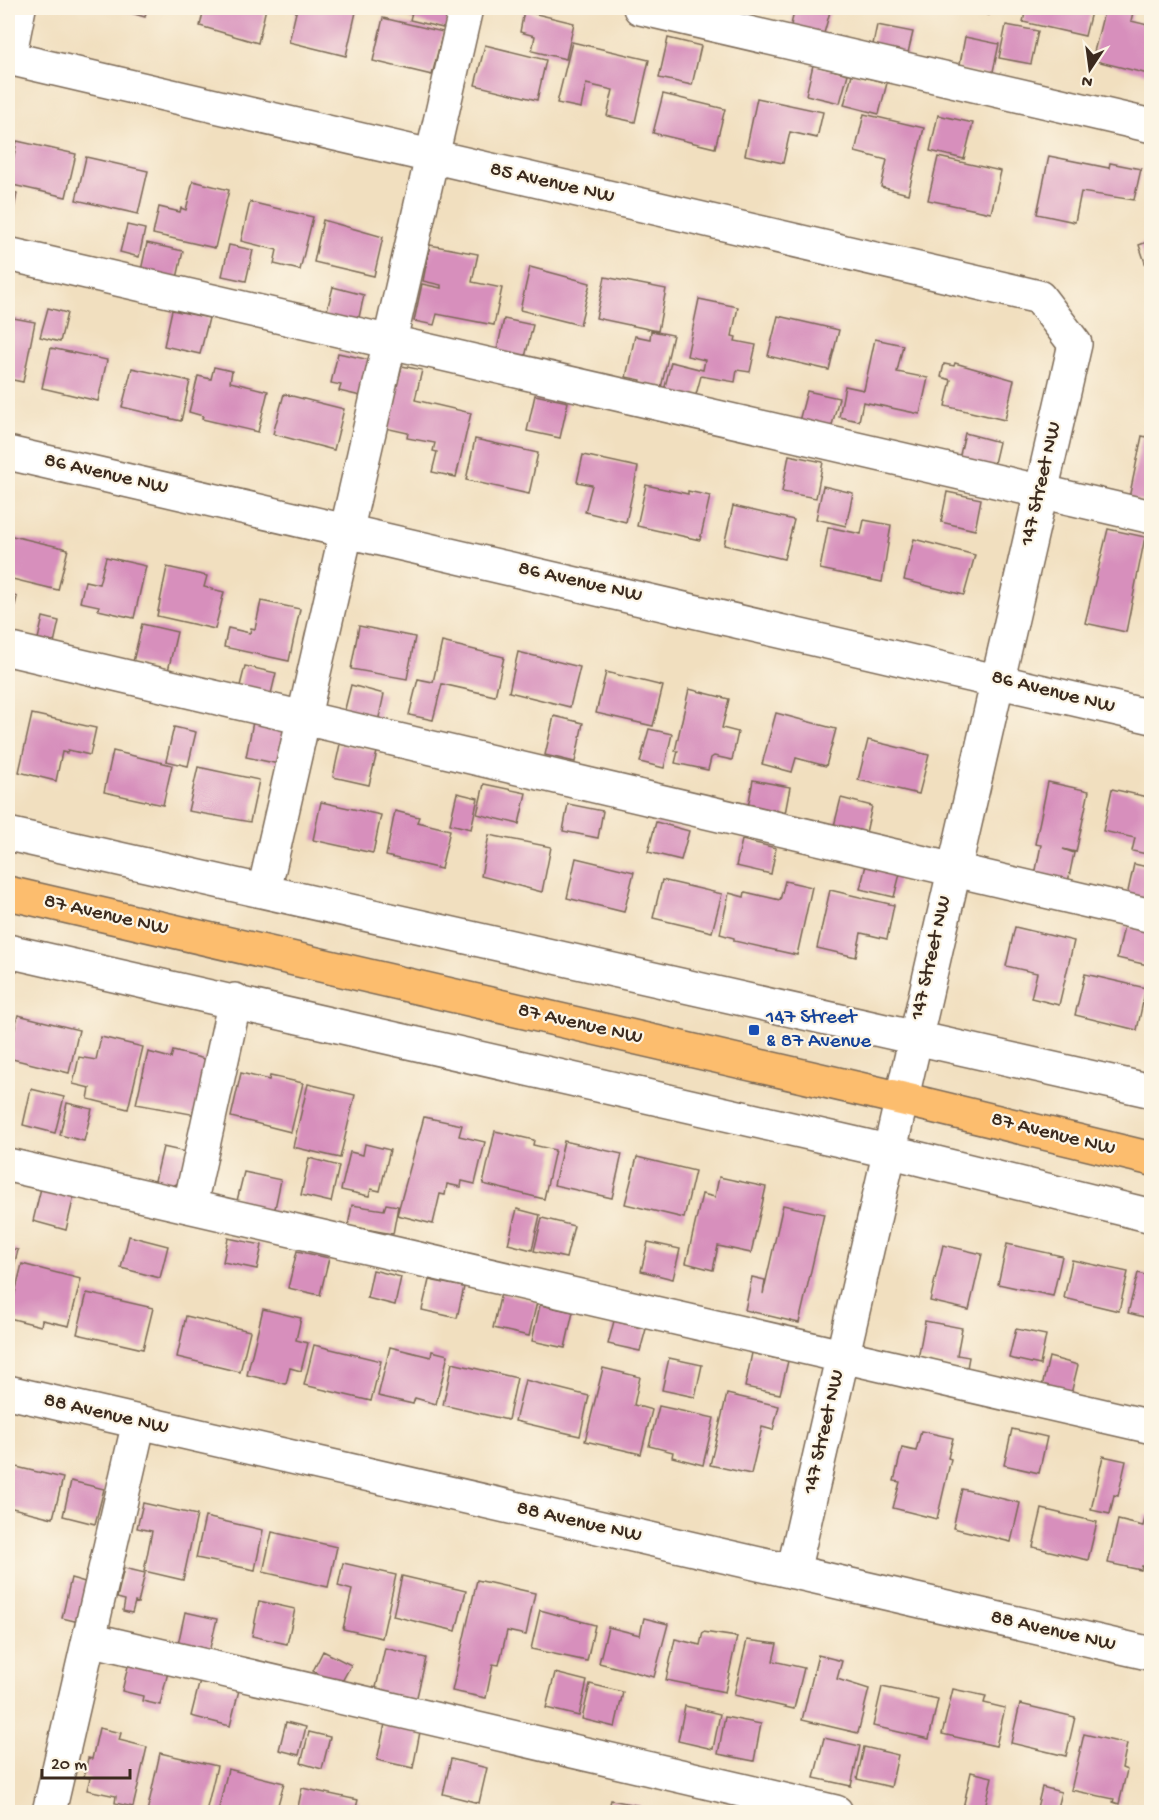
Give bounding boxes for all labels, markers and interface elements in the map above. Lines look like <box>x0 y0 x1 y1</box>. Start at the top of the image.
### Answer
north arrow <box>1060 39 1120 99</box>
text: N <box>1080 70 1095 91</box>
street label: 85 Avenue NW <box>487 158 617 211</box>
street label: 147 Street NW <box>1015 419 1068 550</box>
street label: 86 Avenue NW <box>41 449 171 501</box>
street label: 86 Avenue NW <box>515 557 645 609</box>
street label: 86 Avenue NW <box>988 666 1118 721</box>
street label: 87 Avenue NW <box>41 890 171 943</box>
street label: 147 Street NW <box>905 893 958 1024</box>
street label: 87 Avenue NW <box>515 999 645 1052</box>
place label: 147 Street & 87 Avenue <box>765 1006 872 1055</box>
marker: 147 Street & 87 Avenue <box>747 1023 761 1037</box>
street label: 87 Avenue NW <box>988 1107 1118 1163</box>
street label: 147 Street NW <box>798 1367 851 1498</box>
street label: 88 Avenue NW <box>41 1388 171 1442</box>
street label: 88 Avenue NW <box>514 1496 644 1550</box>
street label: 88 Avenue NW <box>988 1605 1118 1659</box>
scale bar <box>42 1742 130 1780</box>
text: 20 m <box>51 1755 87 1776</box>

